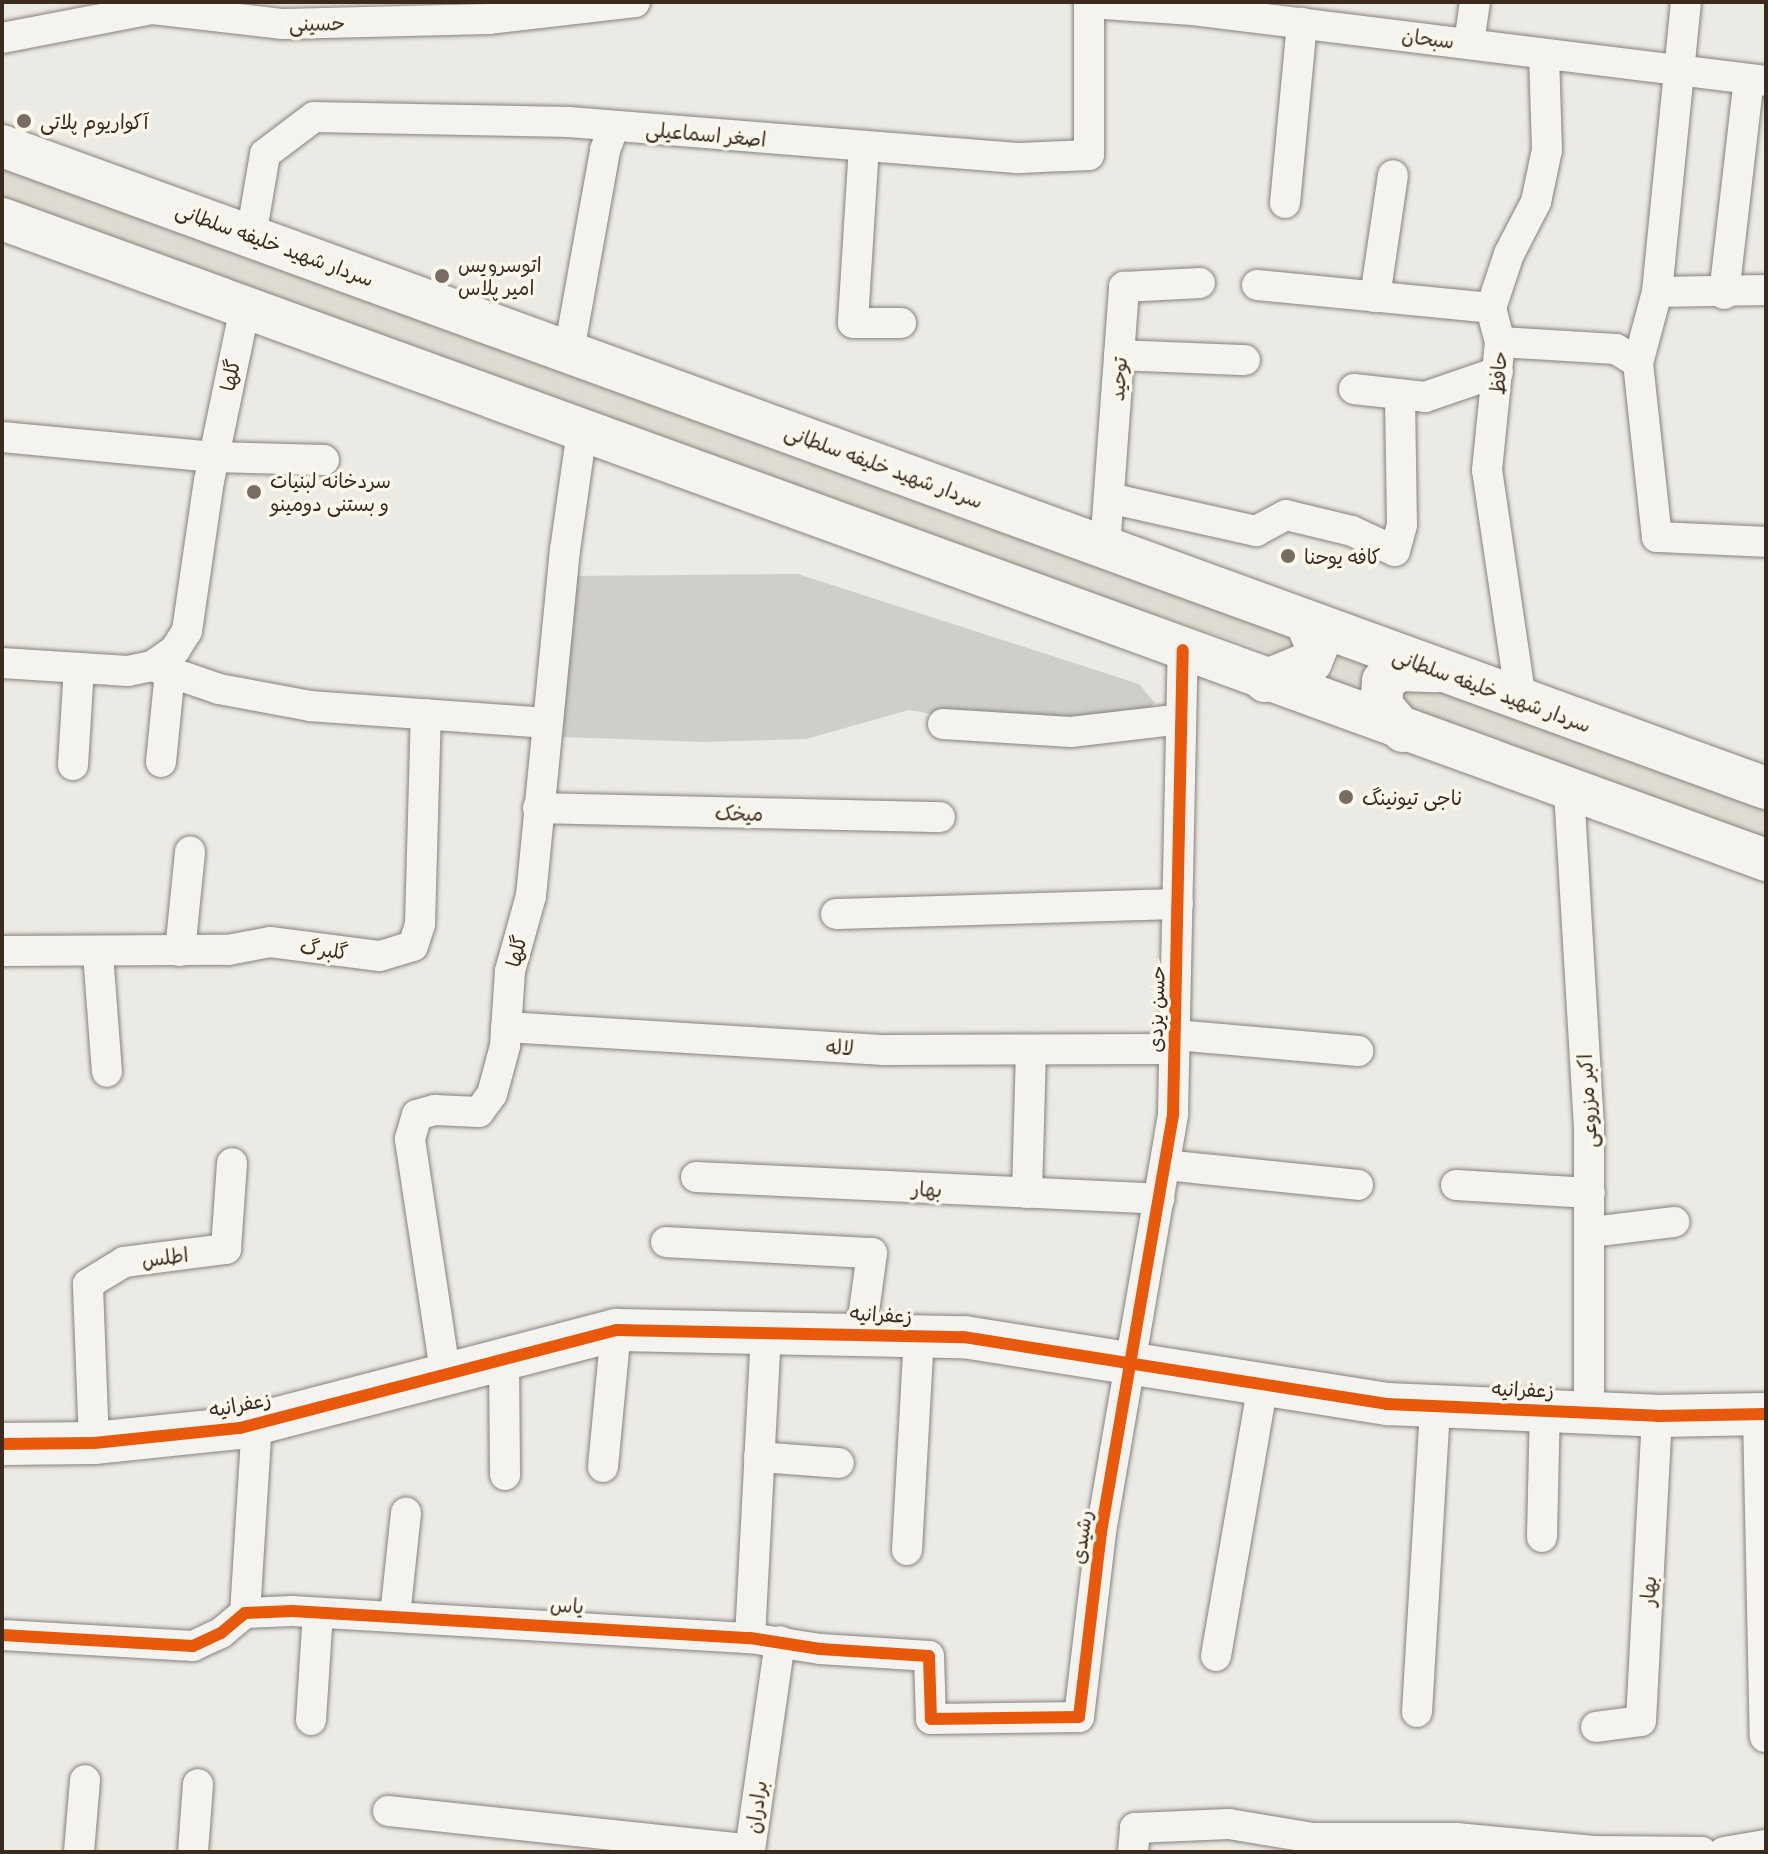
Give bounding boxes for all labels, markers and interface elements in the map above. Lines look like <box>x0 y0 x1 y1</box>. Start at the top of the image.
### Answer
street label: حسینی <box>289 11 345 35</box>
street label: سبحان <box>1400 23 1456 53</box>
place label: آکواریوم پلاتی <box>40 109 148 133</box>
marker: آکواریوم پلاتی <box>15 112 33 130</box>
street label: اصغر اسماعیلی <box>645 117 767 151</box>
street label: سردار شهید خلیفه سلطانی <box>173 197 377 291</box>
place label: اتوسرويس امير پلاس <box>458 252 542 299</box>
marker: اتوسرويس امير پلاس <box>433 267 451 285</box>
street label: حافظ <box>1485 350 1511 396</box>
street label: توحید <box>1104 356 1132 402</box>
street label: گلها <box>215 357 245 393</box>
street label: سردار شهید خلیفه سلطانی <box>782 419 986 513</box>
place label: سردخانه لبنیات و بستنی دومینو <box>270 468 391 515</box>
marker: سردخانه لبنیات و بستنی دومینو <box>245 483 263 501</box>
place label: کافه یوحنا <box>1304 544 1381 568</box>
marker: کافه یوحنا <box>1279 547 1297 565</box>
street label: سردار شهید خلیفه سلطانی <box>1390 643 1594 737</box>
place label: ناجی‌ تیونینگ <box>1362 785 1462 809</box>
marker: ناجی‌ تیونینگ <box>1337 788 1355 806</box>
street label: میخک <box>715 801 763 825</box>
street label: گلها <box>501 933 531 969</box>
street label: گلبرگ <box>298 934 350 964</box>
street label: حسن یزدی <box>1142 965 1170 1053</box>
street label: لاله <box>825 1034 855 1060</box>
street label: اکبر مزروعی <box>1573 1053 1601 1149</box>
street label: بهار <box>911 1176 943 1202</box>
street label: اطلس <box>140 1242 190 1272</box>
street label: زعفرانیه <box>849 1300 913 1328</box>
street label: زعفرانیه <box>1491 1376 1555 1402</box>
street label: زعفرانیه <box>207 1386 273 1422</box>
street label: رشیدی <box>1065 1508 1097 1566</box>
street label: بهار <box>1635 1575 1661 1607</box>
street label: یاس <box>549 1592 585 1618</box>
street label: برادران <box>740 1779 772 1835</box>

